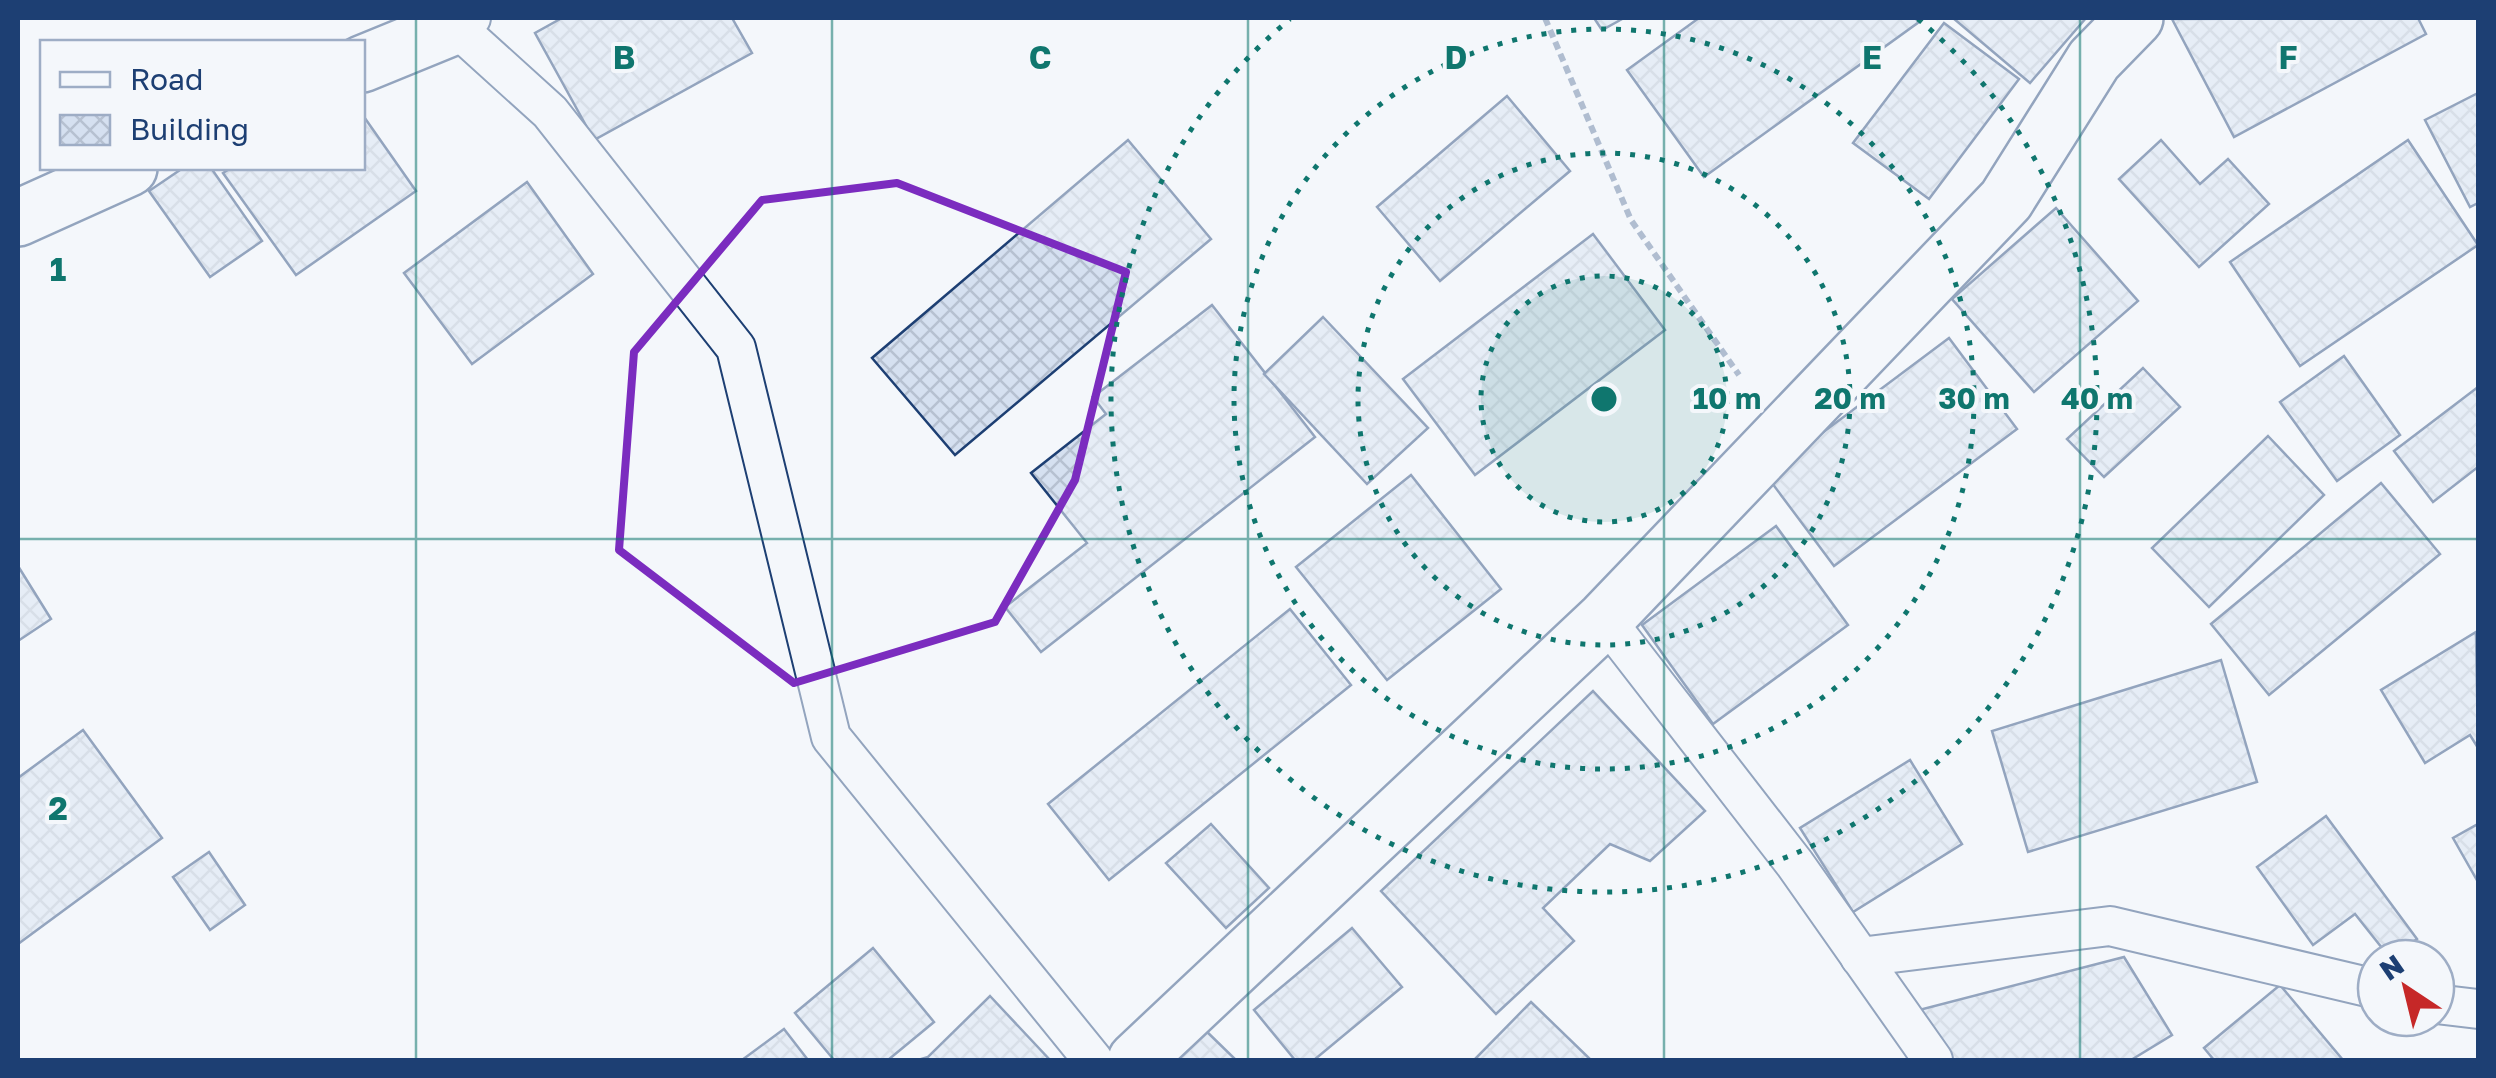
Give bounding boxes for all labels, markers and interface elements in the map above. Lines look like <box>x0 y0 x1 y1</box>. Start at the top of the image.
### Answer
text: B <box>613 38 635 76</box>
text: C <box>1029 38 1051 76</box>
text: D <box>1445 38 1467 76</box>
text: E <box>1862 38 1882 76</box>
text: F <box>2278 38 2298 76</box>
legend <box>40 40 365 170</box>
text: Road <box>130 61 204 97</box>
text: Building <box>130 111 249 147</box>
text: 1 <box>50 250 66 288</box>
text: 10 m <box>1693 380 1761 416</box>
text: 20 m <box>1814 380 1886 416</box>
text: 30 m <box>1938 380 2010 416</box>
text: 40 m <box>2061 380 2133 416</box>
centre of rings <box>1586 381 1622 417</box>
text: 2 <box>48 789 68 827</box>
north arrow <box>2356 938 2456 1038</box>
text: N <box>2373 947 2410 987</box>

